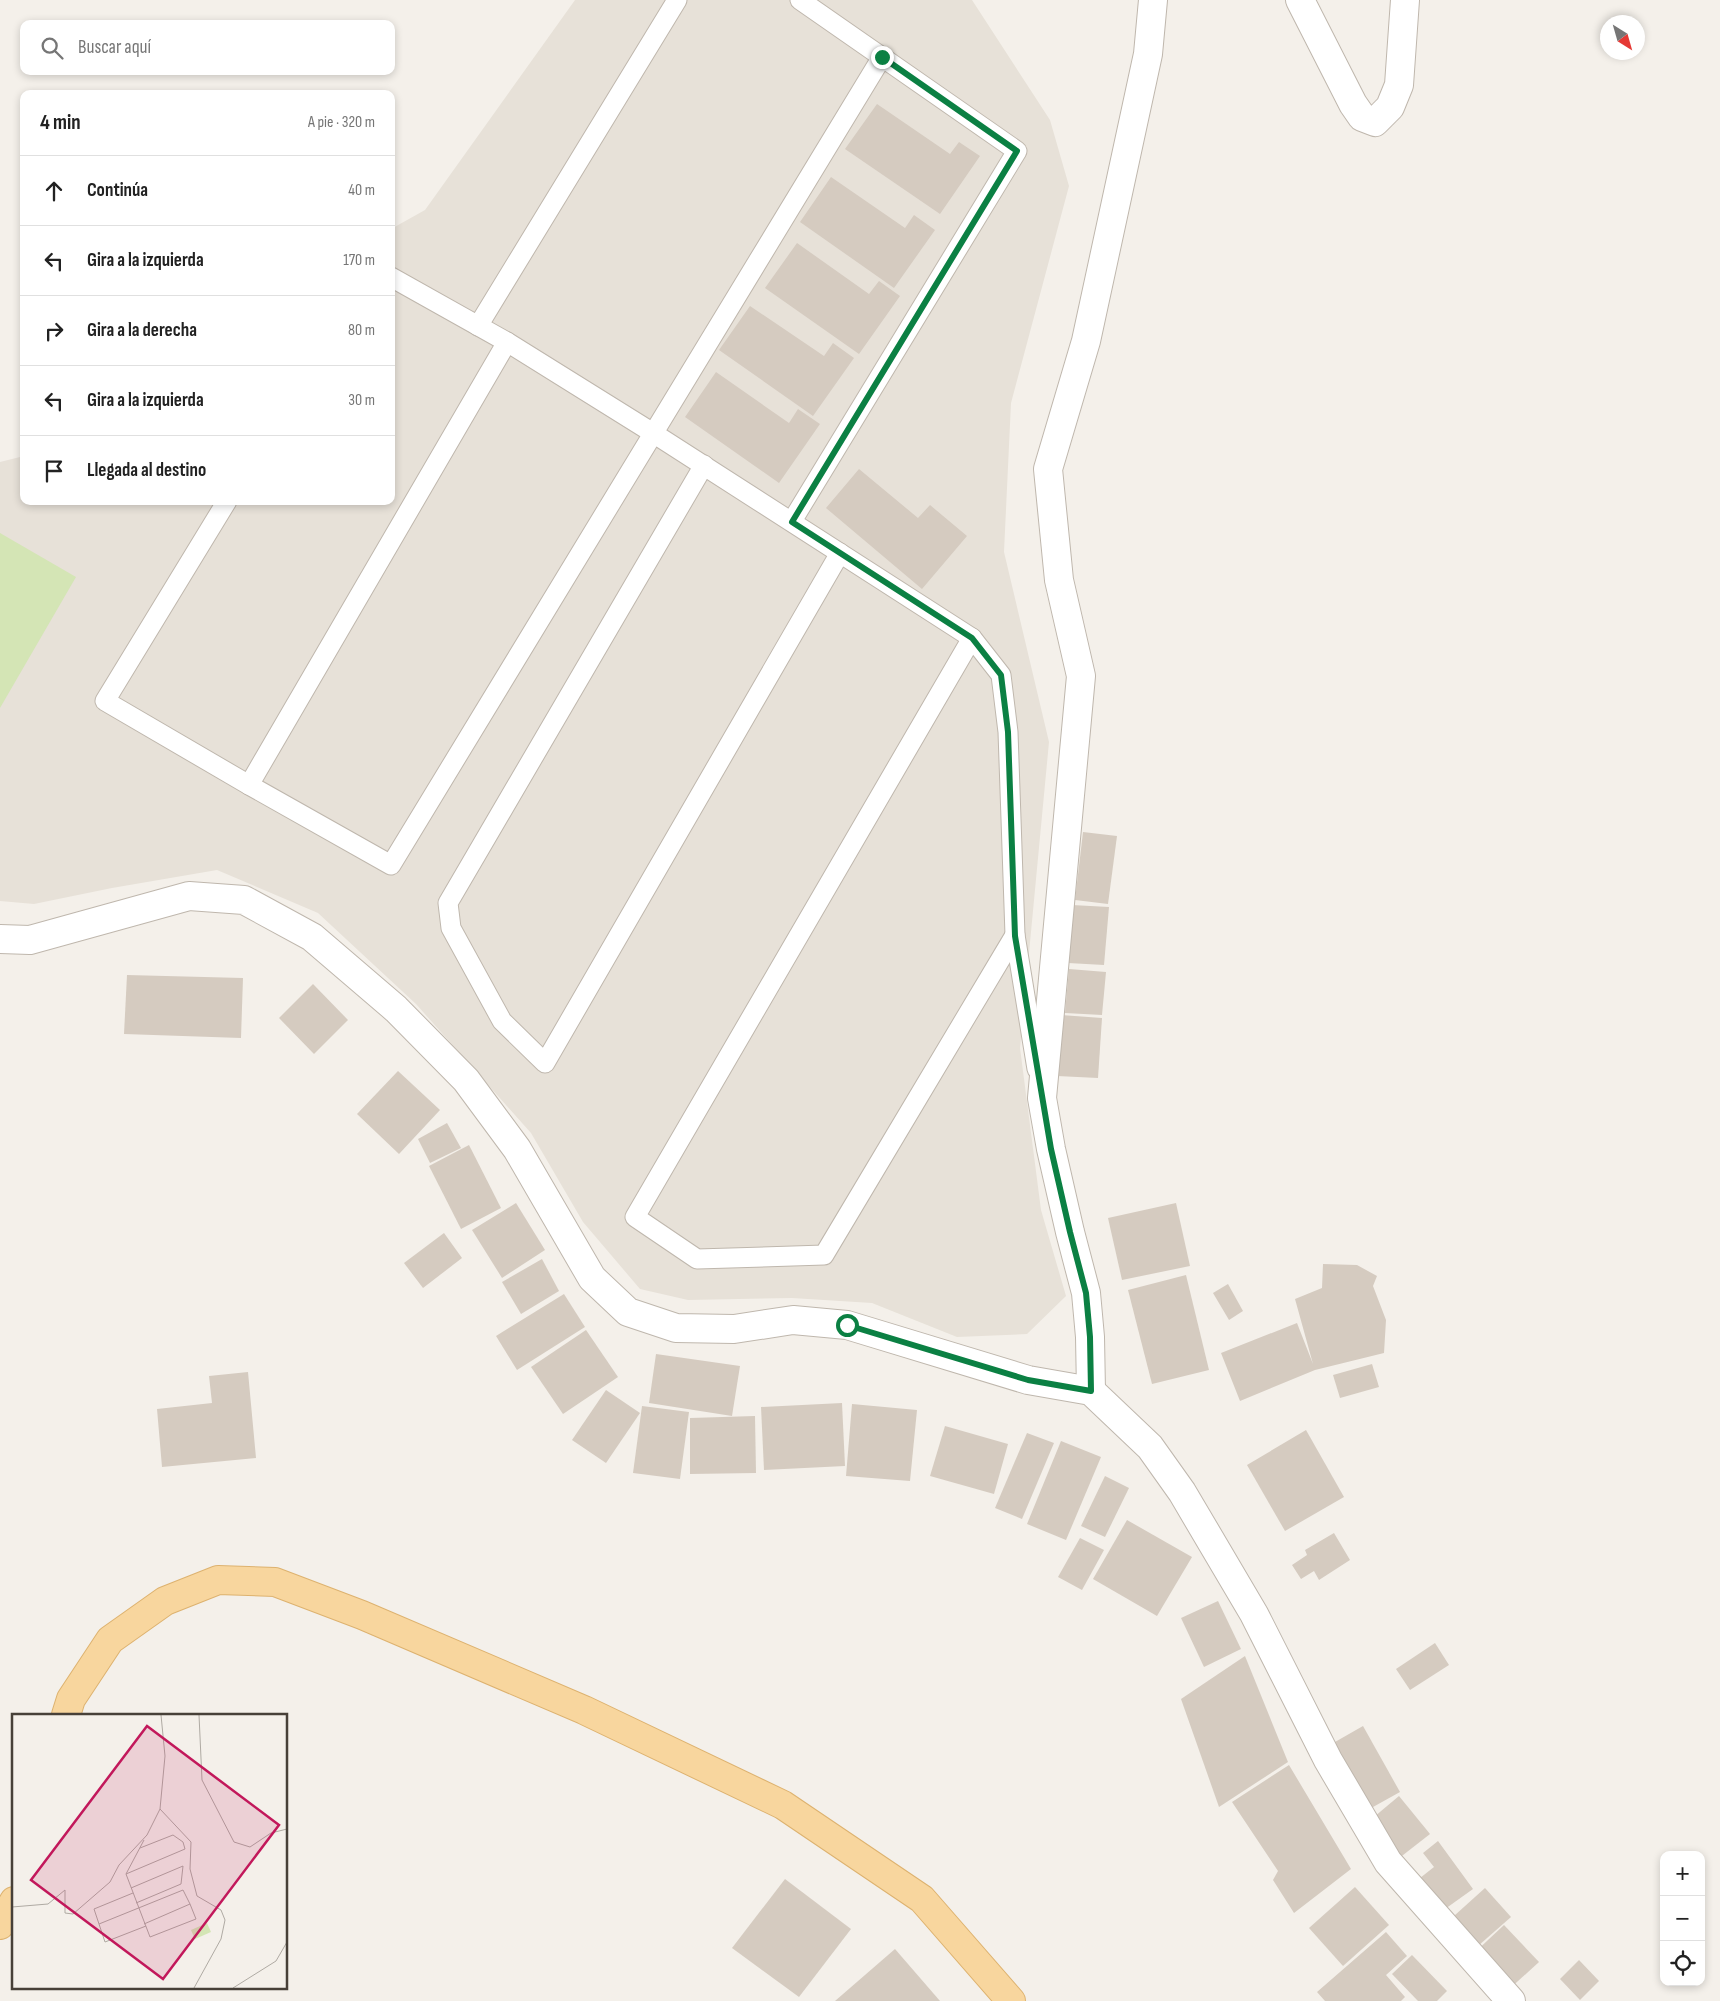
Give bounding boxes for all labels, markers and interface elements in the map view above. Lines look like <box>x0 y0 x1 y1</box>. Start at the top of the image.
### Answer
north arrow <box>1600 15 1645 60</box>
search box <box>20 20 395 75</box>
icon: search <box>38 34 66 62</box>
text: Buscar aquí <box>78 36 151 59</box>
route end <box>871 46 894 69</box>
text: 4 min <box>40 110 81 135</box>
text: A pie · 320 m <box>308 113 375 132</box>
icon: ahead <box>40 177 68 205</box>
text: Continúa <box>87 179 148 202</box>
text: 40 m <box>348 181 375 200</box>
icon: left <box>40 247 68 275</box>
text: Gira a la izquierda <box>87 249 204 272</box>
text: 170 m <box>343 251 375 270</box>
icon: right <box>40 317 68 345</box>
text: Gira a la derecha <box>87 319 197 342</box>
text: 80 m <box>348 321 375 340</box>
icon: left <box>40 387 68 415</box>
text: Gira a la izquierda <box>87 389 204 412</box>
text: 30 m <box>348 391 375 410</box>
icon: arrive <box>40 457 68 485</box>
text: Llegada al destino <box>87 459 206 482</box>
route start <box>836 1314 859 1337</box>
inset map <box>12 1714 288 1988</box>
map controls <box>1660 1851 1705 1986</box>
button: + <box>1660 1851 1705 1896</box>
button: − <box>1660 1896 1705 1941</box>
button: locate <box>1660 1941 1705 1986</box>

